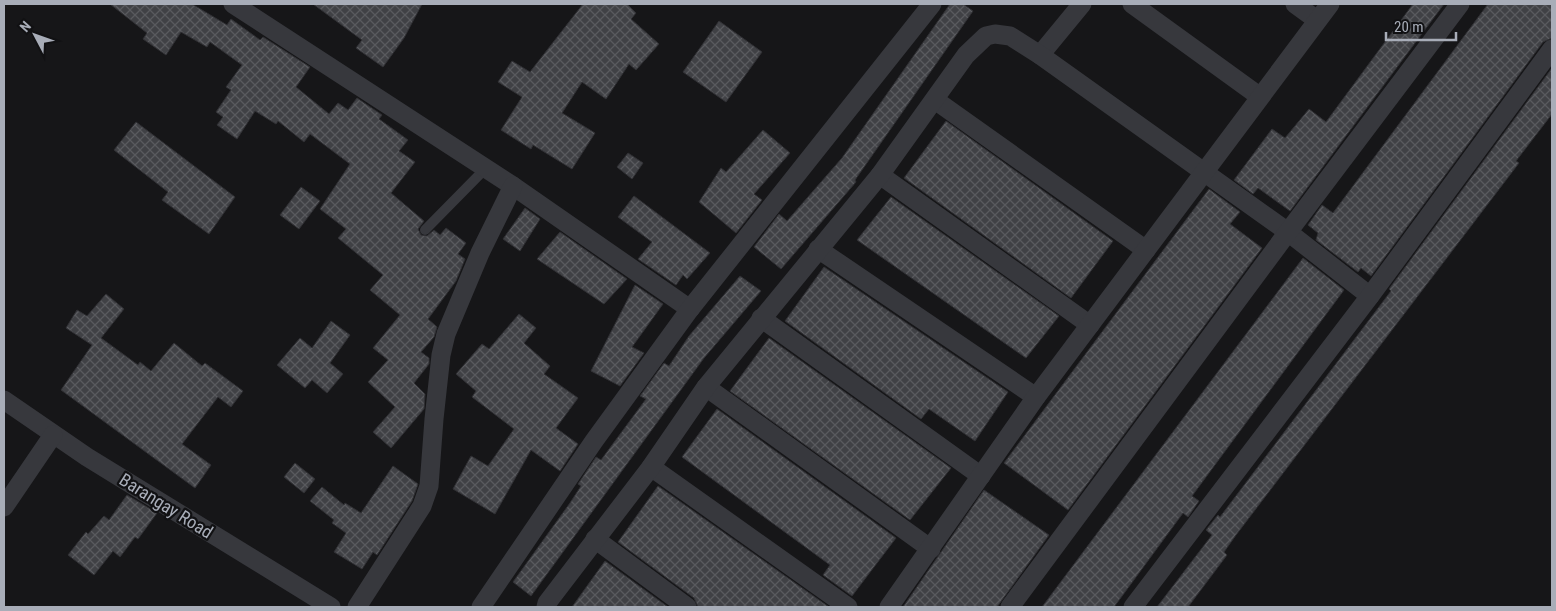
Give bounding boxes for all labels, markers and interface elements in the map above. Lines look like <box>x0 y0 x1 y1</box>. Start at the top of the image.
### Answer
north arrow <box>10 10 60 60</box>
scale bar <box>1386 10 1456 42</box>
text: N <box>16 18 34 35</box>
text: 20 m <box>1394 18 1424 36</box>
street label: Barangay Road <box>116 469 217 543</box>

